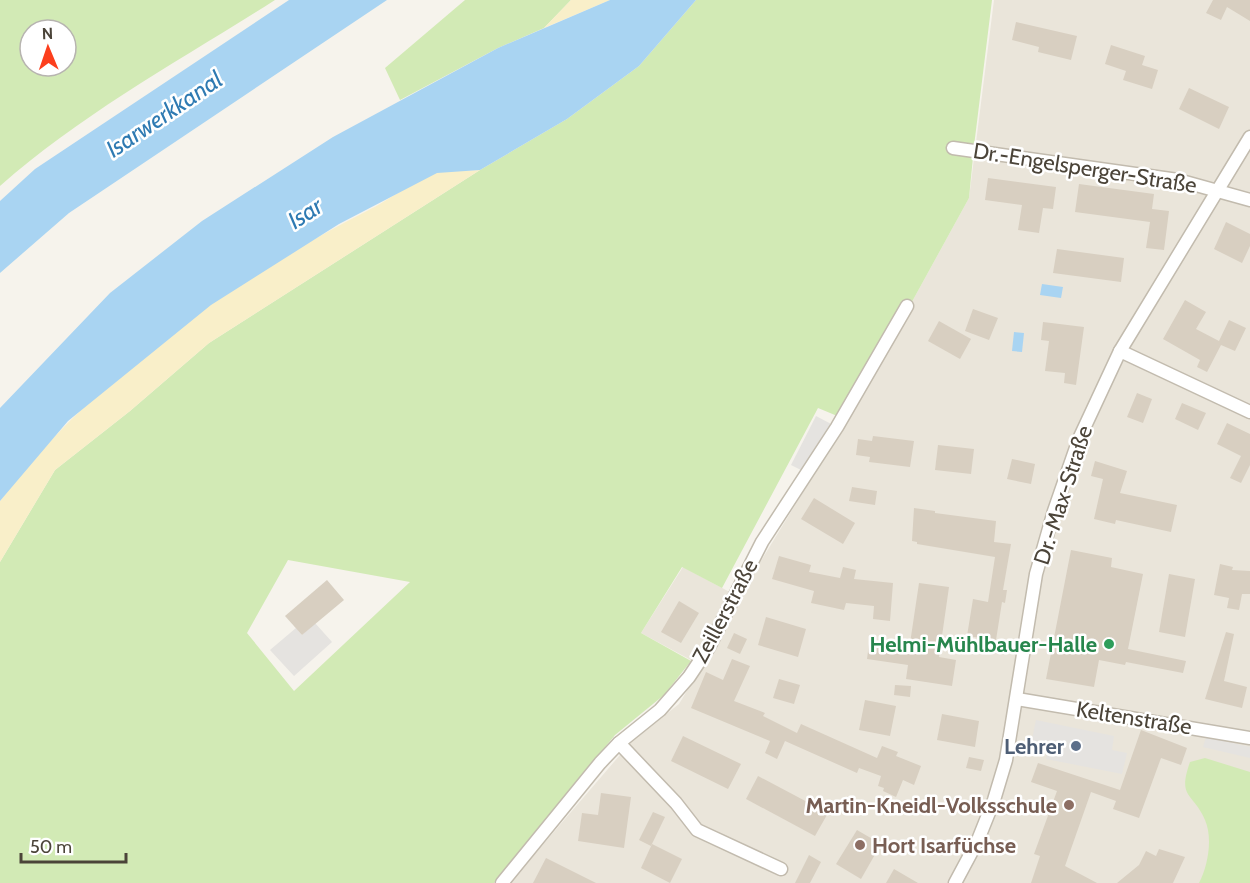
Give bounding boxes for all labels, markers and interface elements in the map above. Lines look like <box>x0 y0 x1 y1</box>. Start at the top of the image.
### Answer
north arrow <box>18 18 78 78</box>
text: N <box>42 24 53 43</box>
water label: Isarwerkkanal <box>100 64 228 164</box>
street label: Dr.-Engelsperger-Straße <box>971 137 1199 199</box>
water label: Isar <box>282 190 329 235</box>
street label: Dr.-Max-Straße <box>1028 422 1098 568</box>
street label: Zeillerstraße <box>686 555 764 667</box>
place label: Helmi-Mühlbauer-Halle <box>869 631 1097 658</box>
marker: Helmi-Mühlbauer-Halle <box>1102 637 1116 651</box>
street label: Keltenstraße <box>1074 696 1194 740</box>
place label: Lehrer <box>1004 733 1065 760</box>
marker: Lehrer <box>1069 739 1083 753</box>
place label: Martin-Kneidl-Volksschule <box>805 792 1057 819</box>
marker: Martin-Kneidl-Volksschule <box>1062 798 1076 812</box>
scale bar <box>21 826 126 864</box>
place label: Hort Isarfüchse <box>872 832 1016 859</box>
text: 50 m <box>30 836 72 858</box>
marker: Hort Isarfüchse <box>853 838 867 852</box>

